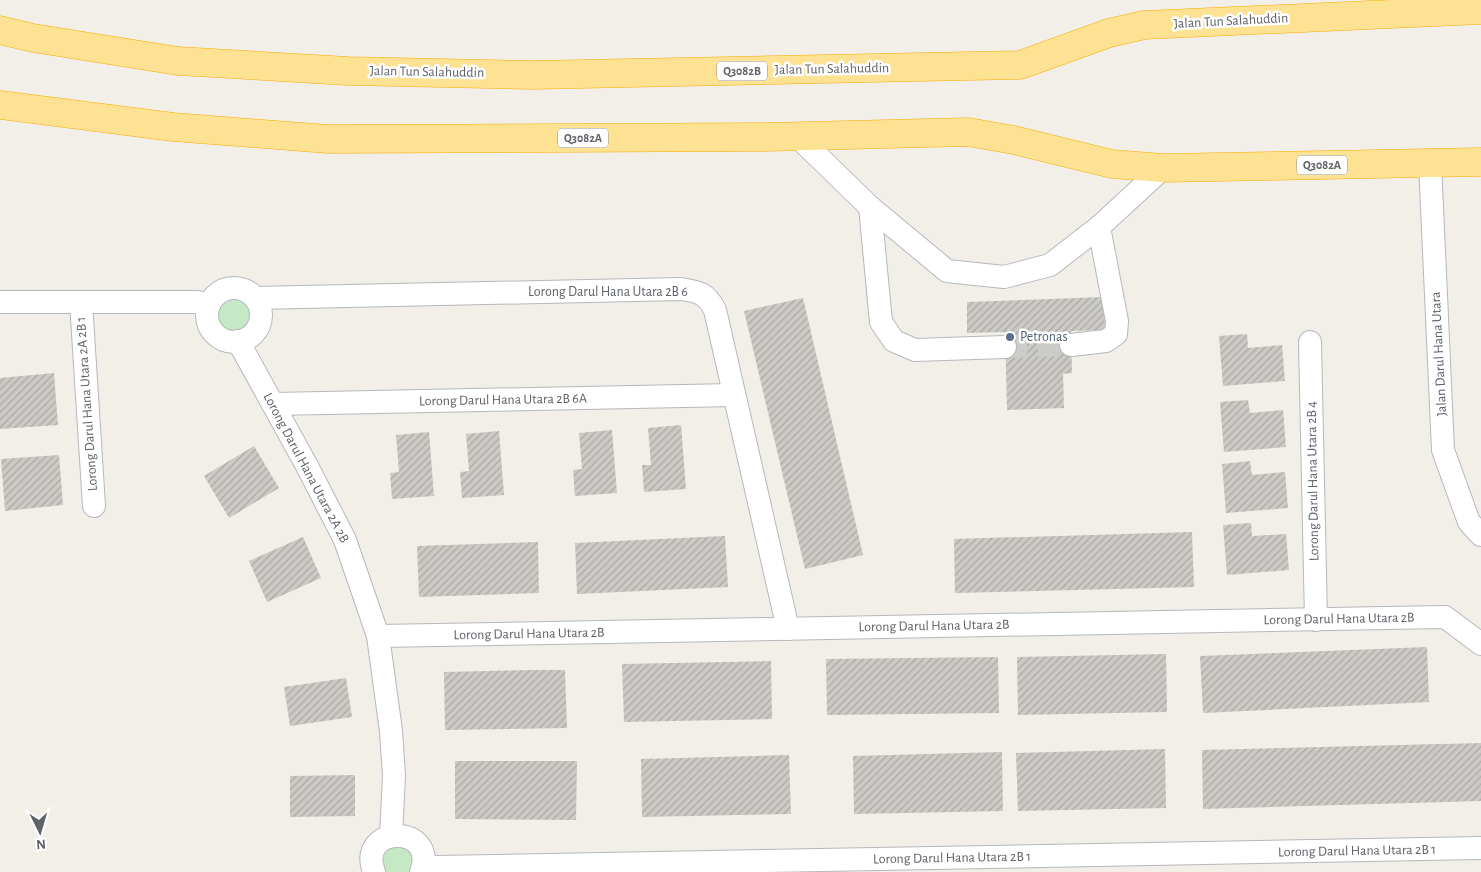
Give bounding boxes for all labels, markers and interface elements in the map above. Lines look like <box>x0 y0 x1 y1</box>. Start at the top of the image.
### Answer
street label: Jalan Tun Salahuddin <box>1173 11 1289 31</box>
road number: Q3082B <box>717 61 767 80</box>
street label: Jalan Tun Salahuddin <box>775 61 889 77</box>
street label: Jalan Tun Salahuddin <box>370 64 484 80</box>
road number: Q3082A <box>558 128 608 148</box>
road number: Q3082A <box>1297 156 1347 174</box>
street label: Lorong Darul Hana Utara 2B 6 <box>528 285 688 299</box>
street label: Jalan Darul Hana Utara <box>1429 291 1449 417</box>
street label: Lorong Darul Hana Utara 2A 2B 1 <box>74 316 100 492</box>
place label: Petronas <box>1020 330 1068 344</box>
marker: Petronas <box>1004 331 1016 343</box>
street label: Lorong Darul Hana Utara 2A 2B <box>260 391 352 545</box>
street label: Lorong Darul Hana Utara 2B 6A <box>419 392 587 408</box>
street label: Lorong Darul Hana Utara 2B 4 <box>1305 401 1321 561</box>
street label: Lorong Darul Hana Utara 2B <box>1263 611 1415 627</box>
street label: Lorong Darul Hana Utara 2B <box>858 618 1010 634</box>
street label: Lorong Darul Hana Utara 2B <box>453 626 605 642</box>
north arrow <box>15 807 65 857</box>
text: N <box>36 837 47 851</box>
street label: Lorong Darul Hana Utara 2B 1 <box>1278 843 1436 859</box>
street label: Lorong Darul Hana Utara 2B 1 <box>873 850 1031 866</box>

